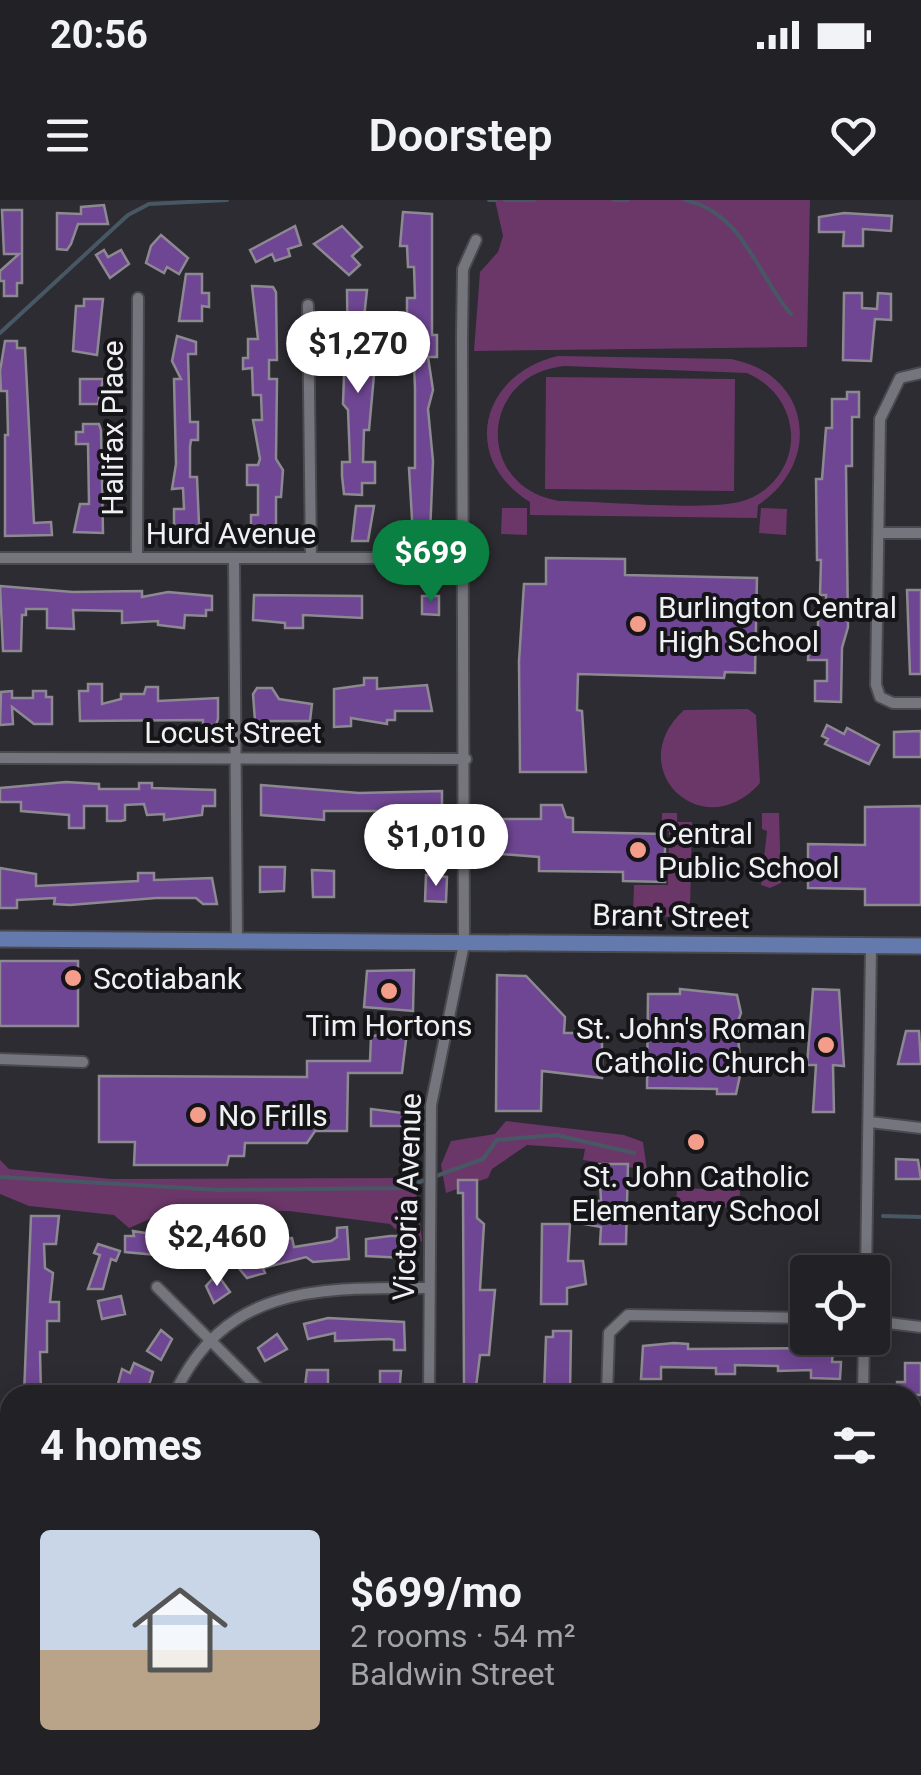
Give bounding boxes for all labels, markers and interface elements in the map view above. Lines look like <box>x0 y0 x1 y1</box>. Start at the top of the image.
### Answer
text: 20:56 <box>50 13 148 57</box>
icon: menu <box>40 108 95 163</box>
icon: heart <box>826 108 881 163</box>
text: Doorstep <box>368 109 553 162</box>
pin: $1,270 <box>277 311 439 396</box>
text: $1,270 <box>308 324 408 362</box>
street label: Halifax Place <box>95 340 130 516</box>
street label: Hurd Avenue <box>146 516 316 551</box>
pin: $699 <box>372 520 490 605</box>
text: $699 <box>394 533 468 571</box>
place label: Burlington Central High School <box>658 590 897 659</box>
marker: Burlington Central High School <box>627 613 649 635</box>
street label: Locust Street <box>144 715 322 750</box>
pin: $1,010 <box>355 804 517 889</box>
place label: Central Public School <box>658 816 840 885</box>
text: $1,010 <box>386 817 486 855</box>
marker: Central Public School <box>627 839 649 861</box>
street label: Brant Street <box>592 897 750 935</box>
place label: Scotiabank <box>93 961 243 996</box>
marker: Scotiabank <box>62 967 84 989</box>
marker: Tim Hortons <box>378 980 400 1002</box>
place label: Tim Hortons <box>305 1008 473 1043</box>
place label: St. John's Roman Catholic Church <box>576 1011 806 1080</box>
marker: St. John's Roman Catholic Church <box>815 1034 837 1056</box>
street label: Victoria Avenue <box>386 1092 428 1302</box>
place label: No Frills <box>218 1098 328 1133</box>
marker: No Frills <box>187 1104 209 1126</box>
marker: St. John Catholic Elementary School <box>685 1131 707 1153</box>
place label: St. John Catholic Elementary School <box>572 1159 820 1228</box>
pin: $2,460 <box>136 1204 298 1289</box>
text: $2,460 <box>167 1217 267 1255</box>
map controls <box>790 1255 890 1355</box>
button: locate <box>790 1255 890 1355</box>
icon: filters <box>827 1418 882 1473</box>
text: 4 homes <box>40 1421 202 1470</box>
text: $699/mo <box>350 1568 522 1617</box>
icon: home <box>120 1570 240 1690</box>
text: 2 rooms · 54 m² <box>350 1617 575 1655</box>
text: Baldwin Street <box>350 1655 555 1693</box>

